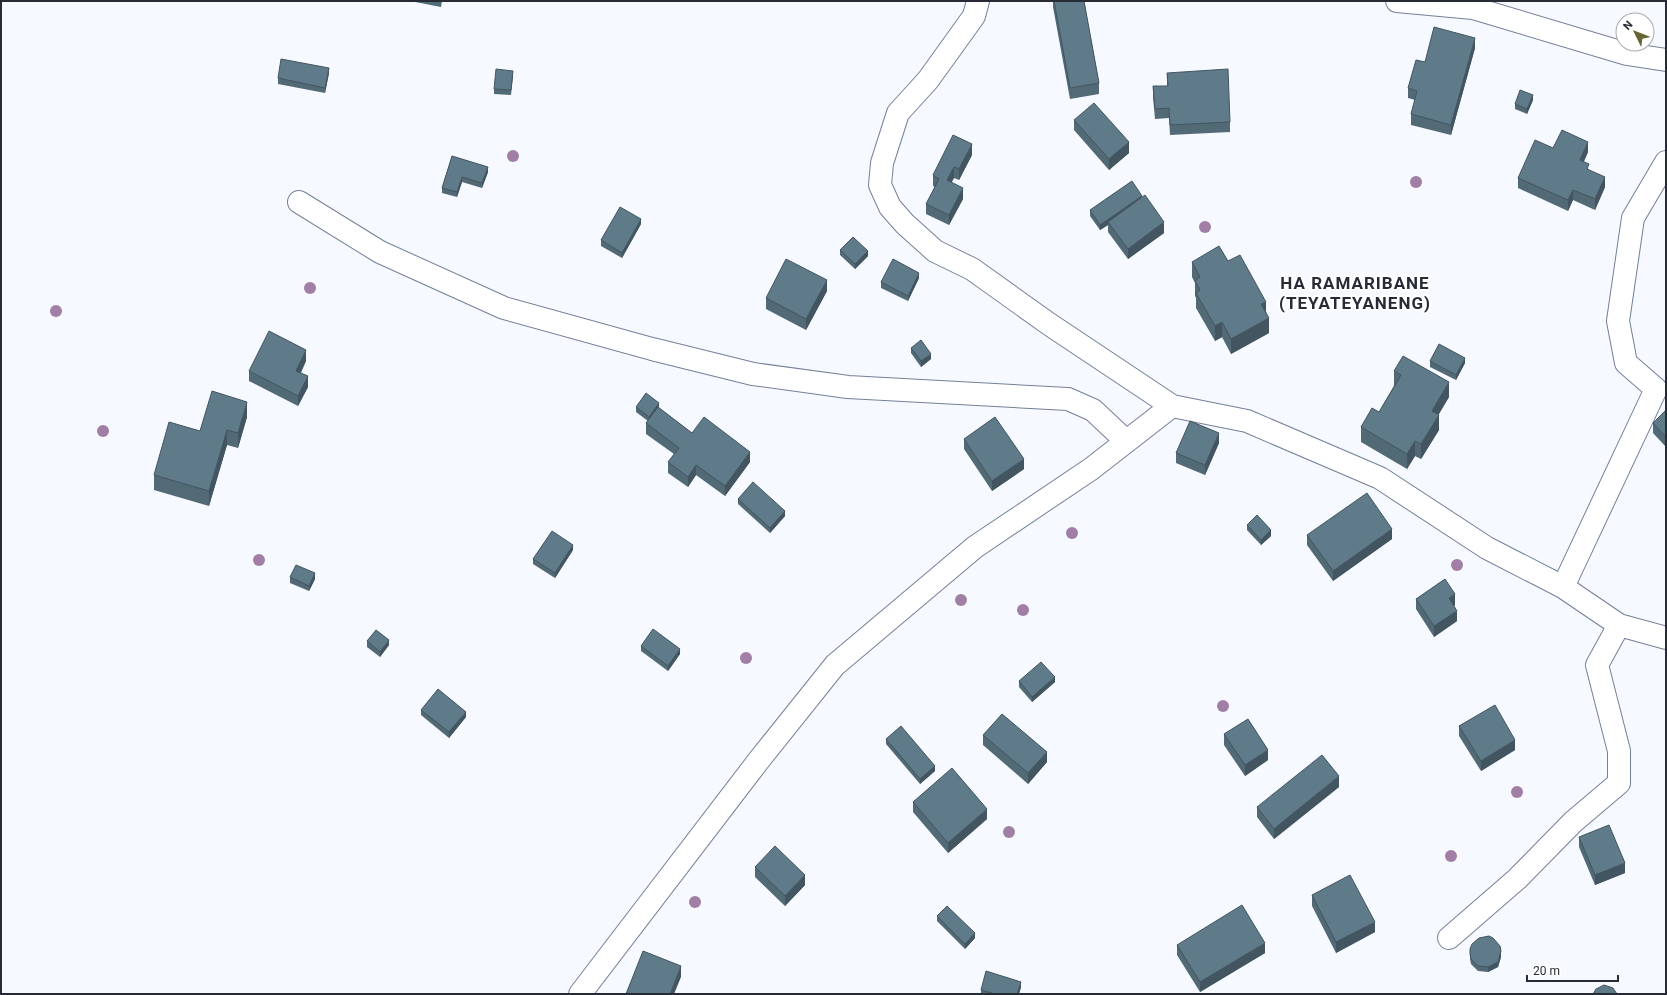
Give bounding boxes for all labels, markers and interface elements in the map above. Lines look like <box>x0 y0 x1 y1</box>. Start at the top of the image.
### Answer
north arrow <box>1615 12 1655 52</box>
text: N <box>1621 18 1636 33</box>
district label: HA RAMARIBANE (TEYATEYANENG) <box>1279 273 1431 313</box>
scale bar <box>1527 957 1618 983</box>
text: 20 m <box>1533 964 1560 978</box>

